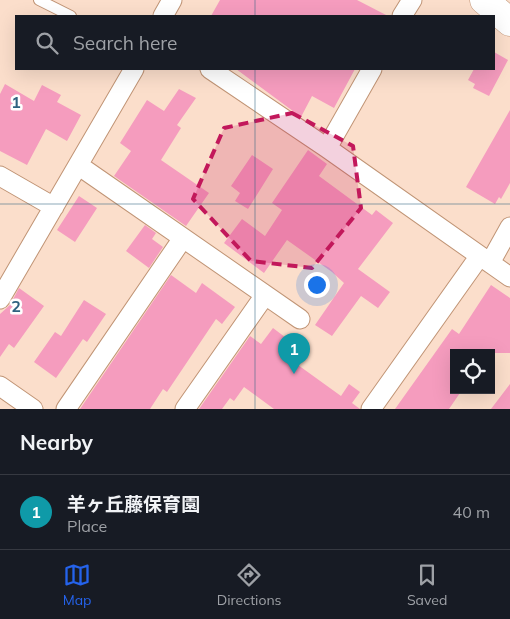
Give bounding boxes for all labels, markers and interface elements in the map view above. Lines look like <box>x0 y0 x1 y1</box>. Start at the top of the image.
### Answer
search box <box>15 15 495 70</box>
icon: search <box>33 29 61 57</box>
text: Search here <box>73 31 177 55</box>
text: 1 <box>11 92 21 112</box>
your location <box>304 272 330 298</box>
text: 2 <box>11 296 21 316</box>
pin: 1 <box>278 333 310 374</box>
map controls <box>450 349 495 394</box>
button: locate <box>450 349 495 394</box>
text: Nearby <box>20 429 93 455</box>
text: 羊ヶ丘藤保育園 <box>67 492 200 516</box>
text: 1 <box>31 502 41 522</box>
text: 40 m <box>453 502 490 522</box>
text: Place <box>67 516 107 536</box>
tab: Map <box>63 561 91 609</box>
tab: Directions <box>217 561 282 609</box>
tab: Saved <box>407 561 447 609</box>

